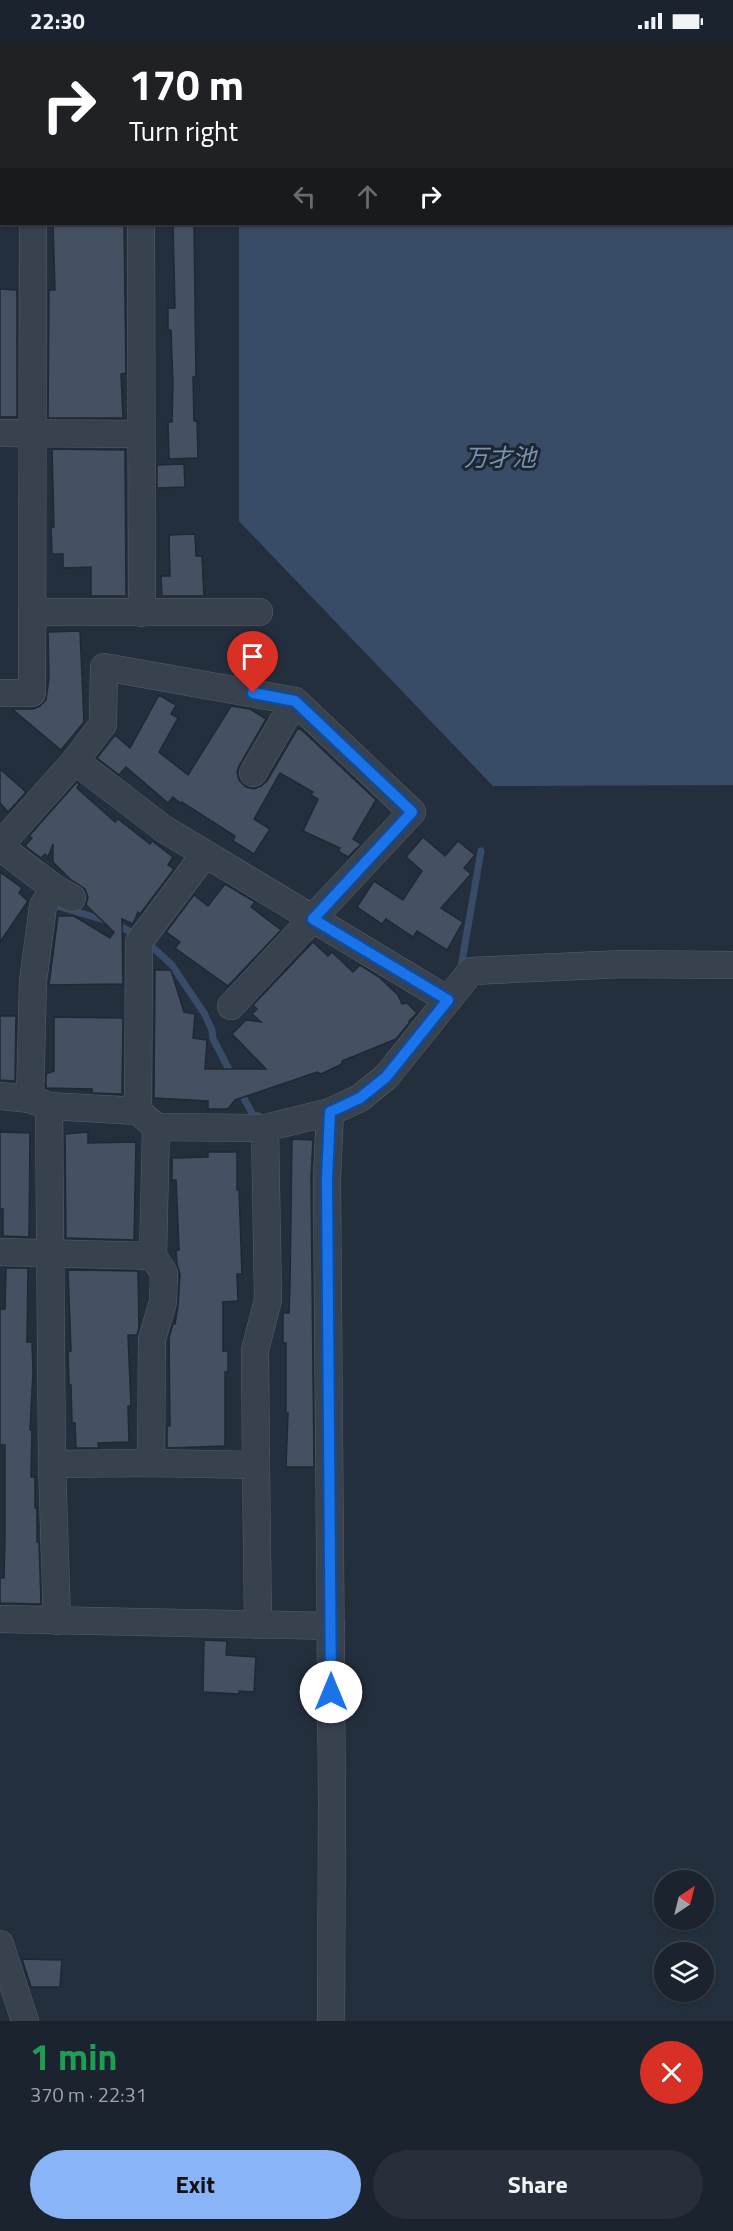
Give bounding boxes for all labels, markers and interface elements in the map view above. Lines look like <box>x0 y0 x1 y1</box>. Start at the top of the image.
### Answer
text: 22:30 <box>30 4 85 38</box>
text: 170 m <box>129 52 244 116</box>
icon: right <box>30 66 108 144</box>
text: Turn right <box>129 110 238 151</box>
icon: left <box>288 180 321 213</box>
icon: ahead <box>351 180 384 213</box>
icon: right <box>414 180 447 213</box>
water label: 万才池 <box>464 439 538 475</box>
pin <box>227 631 278 693</box>
icon: arrive <box>236 640 269 673</box>
position arrow <box>299 1660 363 1724</box>
north arrow <box>654 1870 714 1930</box>
map controls <box>654 1870 714 2002</box>
button: layers <box>654 1942 714 2002</box>
text: 1 min <box>30 2029 117 2084</box>
button: close <box>640 2041 703 2104</box>
text: 370 m · 22:31 <box>30 2079 147 2110</box>
button: Exit <box>30 2150 361 2219</box>
button: Share <box>373 2150 703 2219</box>

